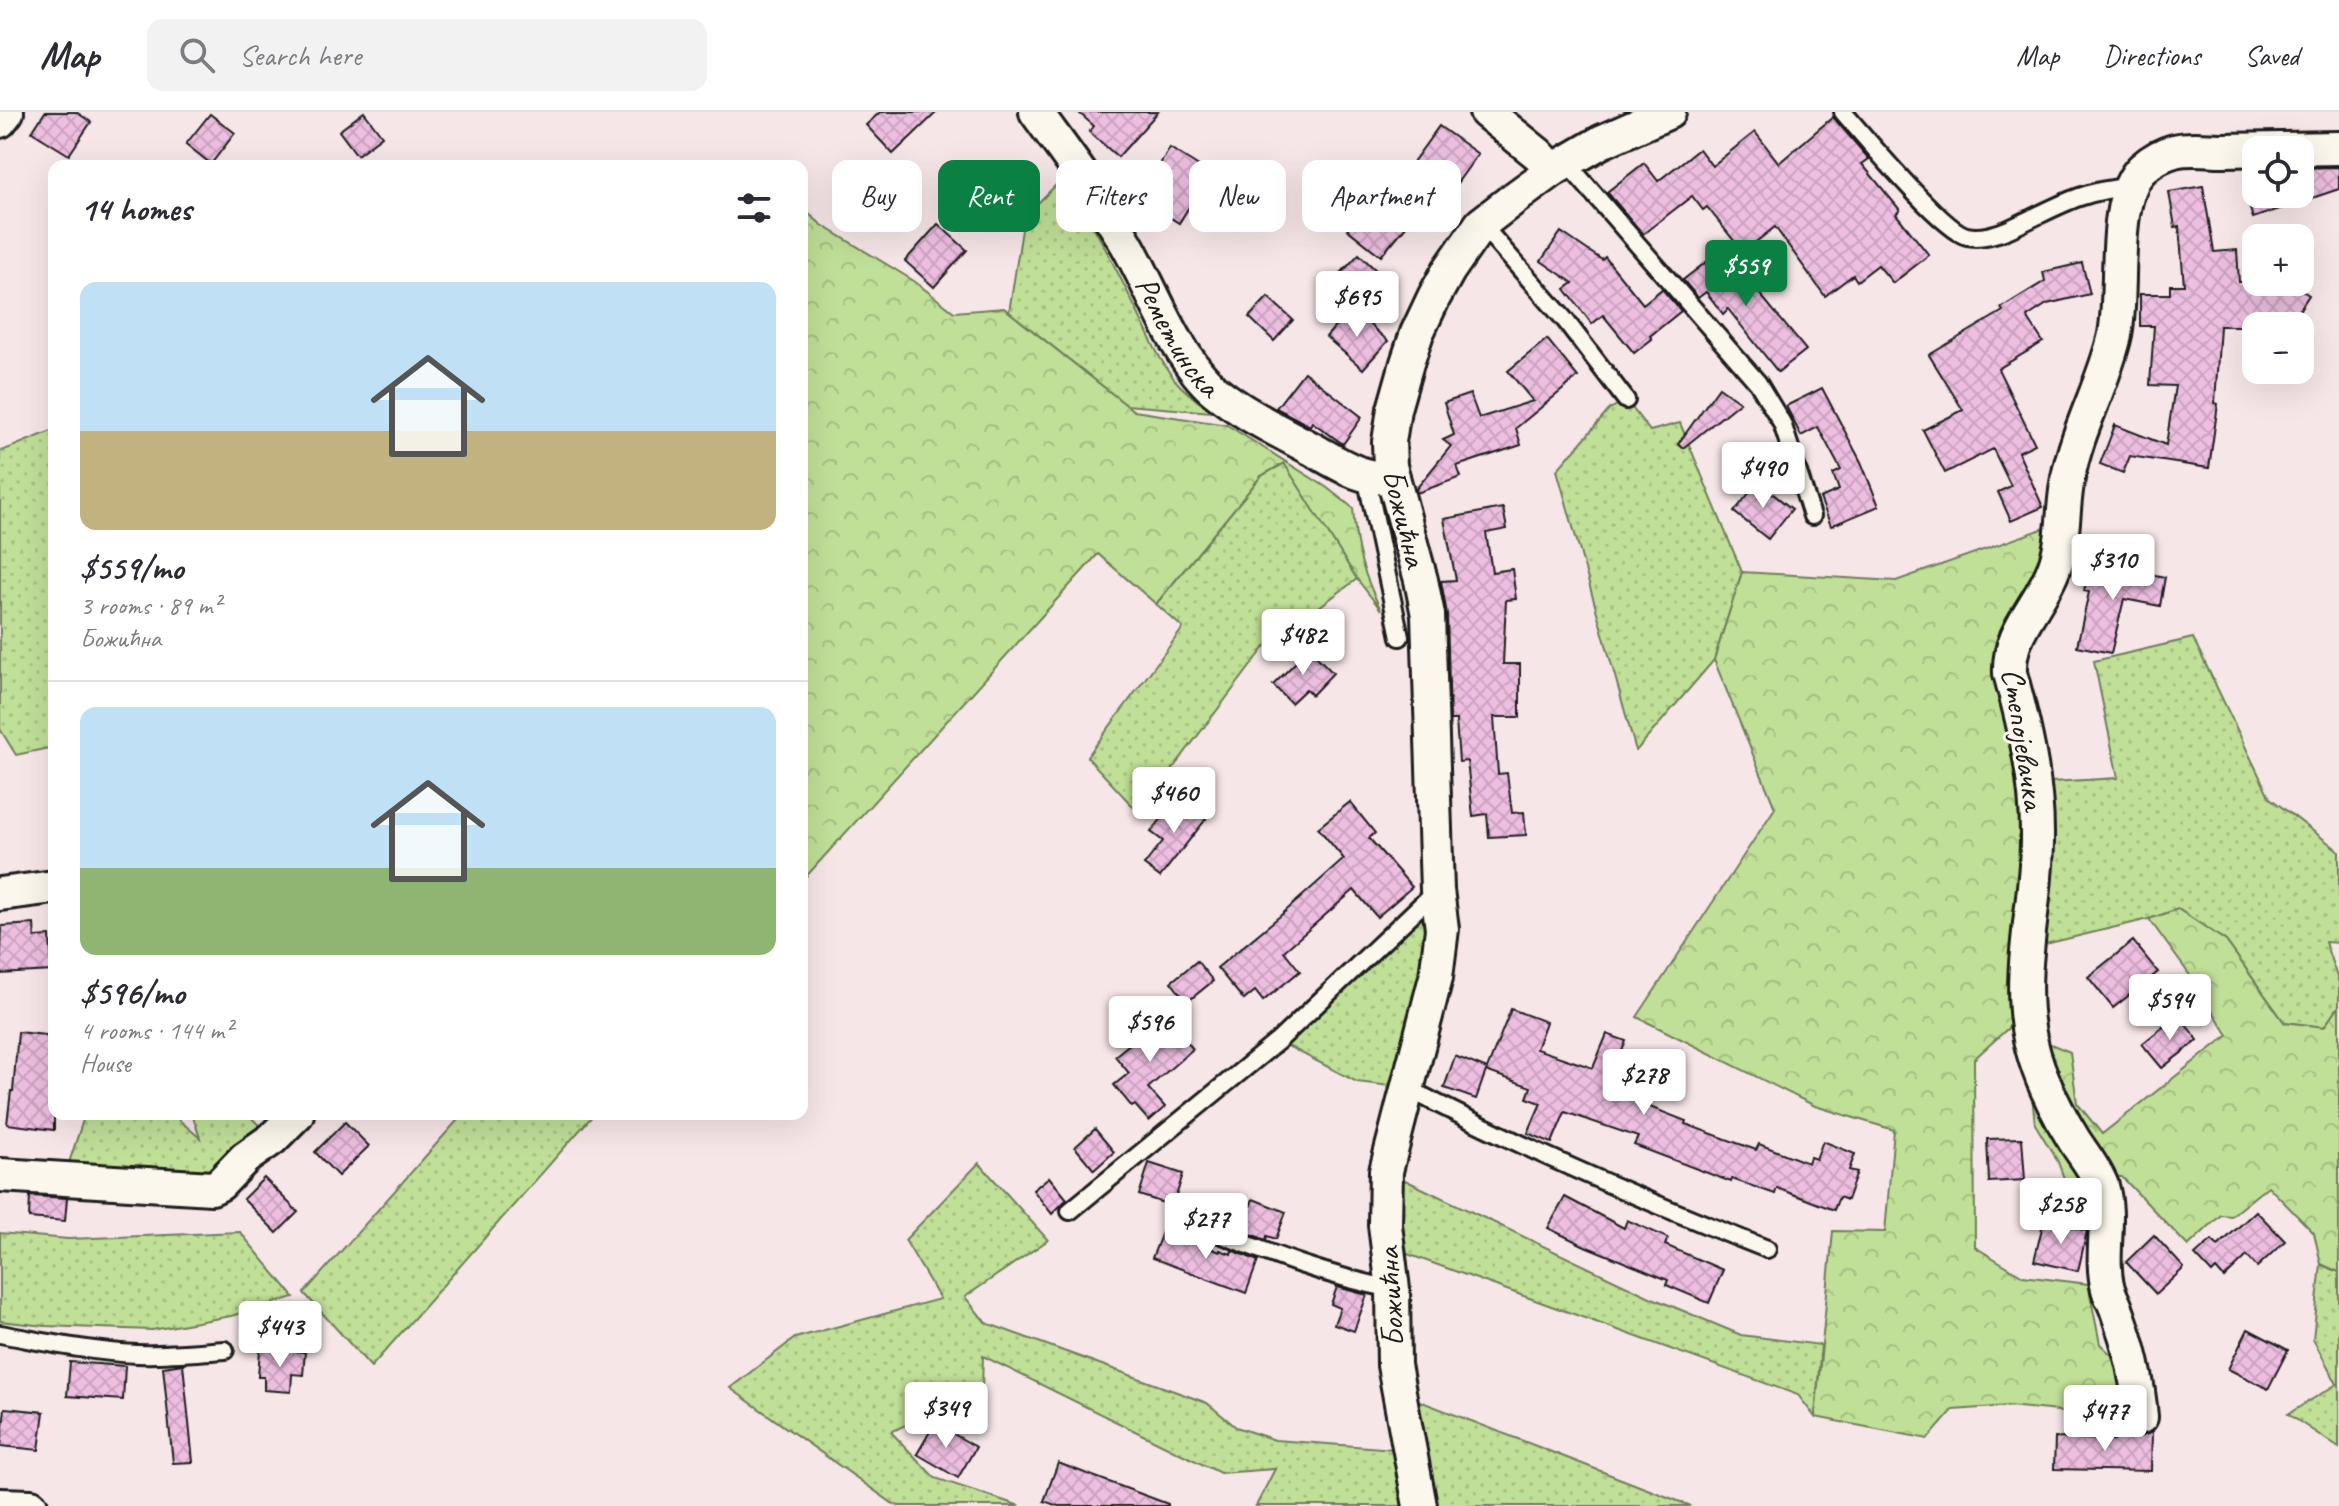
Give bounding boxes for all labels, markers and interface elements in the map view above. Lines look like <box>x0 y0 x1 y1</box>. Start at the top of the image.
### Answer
search box <box>147 19 707 91</box>
text: Map <box>40 32 99 79</box>
icon: search <box>175 33 219 77</box>
text: Search here <box>239 36 361 74</box>
text: Map <box>2016 38 2059 73</box>
text: Directions <box>2103 38 2201 73</box>
text: Saved <box>2245 38 2299 73</box>
map controls <box>2242 136 2314 384</box>
button: locate <box>2242 136 2314 208</box>
chip: Buy <box>832 160 922 232</box>
chip: Rent <box>938 160 1040 232</box>
chip: Filters <box>1056 160 1173 232</box>
chip: New <box>1189 160 1286 232</box>
chip: Apartment <box>1302 160 1461 232</box>
icon: filters <box>732 186 776 230</box>
text: 14 homes <box>80 187 191 230</box>
button: + <box>2242 224 2314 296</box>
pin: $559 <box>1699 240 1793 308</box>
text: $559 <box>1723 249 1769 282</box>
street label: Реметинска <box>1126 270 1230 408</box>
pin: $695 <box>1310 271 1404 339</box>
text: $695 <box>1334 280 1380 313</box>
button: − <box>2242 312 2314 384</box>
icon: home <box>356 334 500 478</box>
pin: $490 <box>1716 442 1810 510</box>
text: $490 <box>1740 451 1786 484</box>
street label: Божићна <box>1373 465 1437 573</box>
pin: $310 <box>2066 534 2160 602</box>
text: $310 <box>2090 543 2136 576</box>
text: $559/mo <box>80 546 183 589</box>
text: 3 rooms · 89 m² <box>80 589 221 622</box>
pin: $482 <box>1256 609 1350 677</box>
text: $482 <box>1280 618 1326 651</box>
text: Божићна <box>80 622 161 655</box>
street label: Степојевачка <box>1992 665 2055 816</box>
icon: home <box>356 759 500 903</box>
pin: $460 <box>1127 767 1221 835</box>
text: $460 <box>1150 776 1198 809</box>
text: $596/mo <box>80 971 185 1014</box>
pin: $594 <box>2123 974 2217 1042</box>
text: $594 <box>2147 983 2193 1016</box>
pin: $596 <box>1103 996 1197 1064</box>
text: $596 <box>1127 1005 1173 1038</box>
text: 4 rooms · 144 m² <box>80 1014 232 1047</box>
text: House <box>80 1047 131 1080</box>
pin: $278 <box>1597 1049 1691 1117</box>
text: $278 <box>1621 1058 1667 1091</box>
pin: $258 <box>2014 1178 2108 1246</box>
text: $258 <box>2038 1187 2084 1220</box>
pin: $277 <box>1159 1193 1253 1261</box>
text: $277 <box>1183 1202 1229 1235</box>
street label: Божићна <box>1367 1244 1414 1348</box>
pin: $443 <box>233 1301 327 1369</box>
text: $443 <box>257 1310 303 1343</box>
pin: $349 <box>899 1382 993 1450</box>
pin: $477 <box>2058 1385 2152 1453</box>
text: $349 <box>923 1391 969 1424</box>
text: $477 <box>2082 1394 2128 1427</box>

